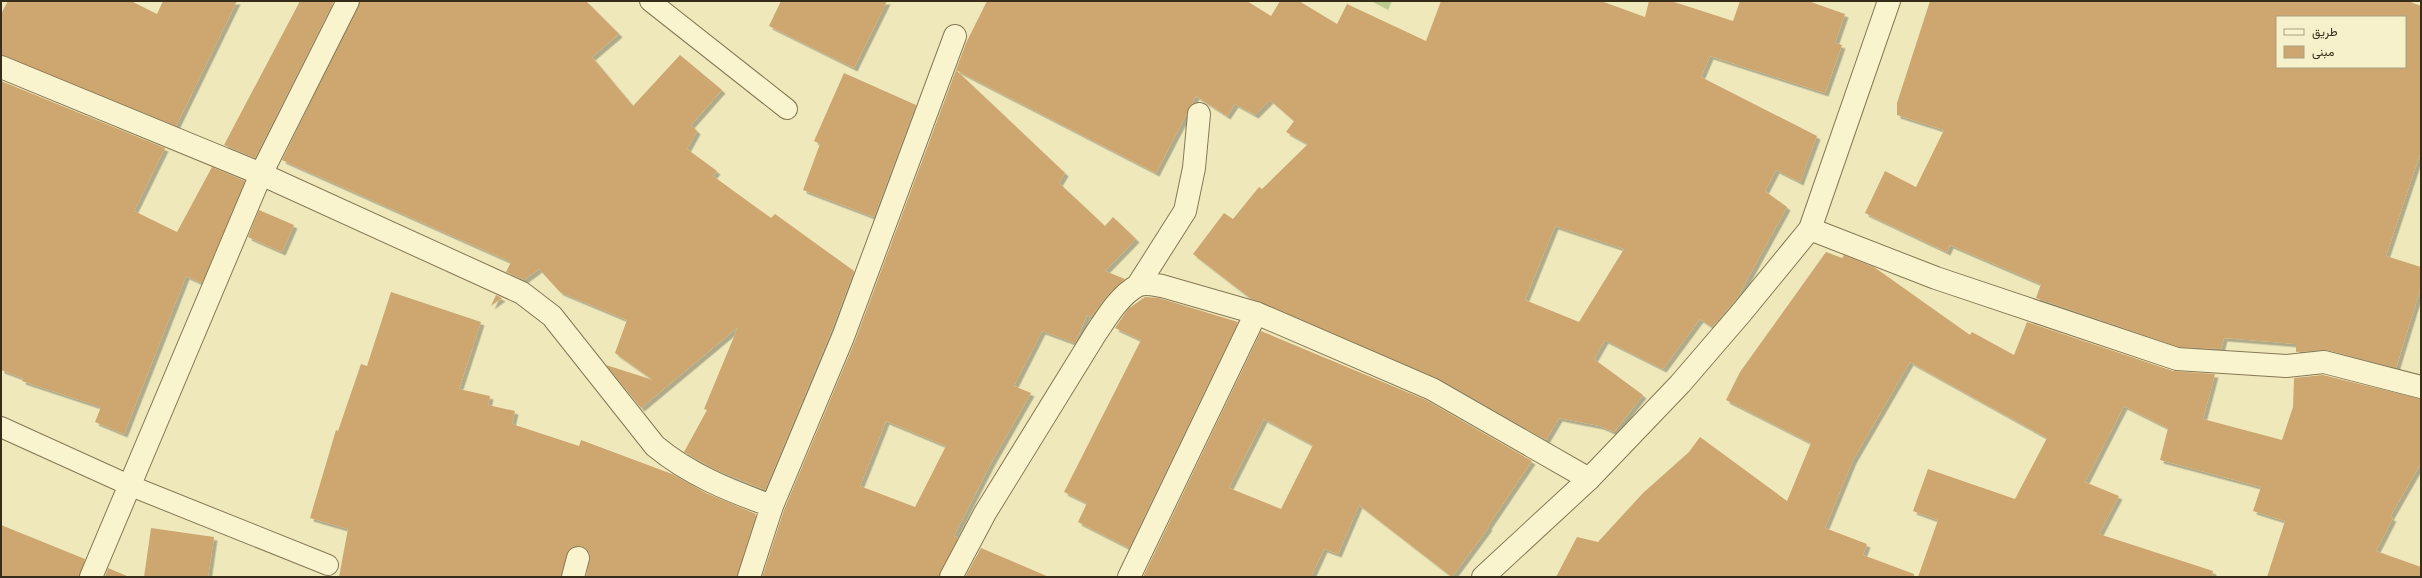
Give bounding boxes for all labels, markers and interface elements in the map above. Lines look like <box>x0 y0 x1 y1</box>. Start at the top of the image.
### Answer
legend <box>2276 16 2406 68</box>
text: طريق <box>2312 25 2338 40</box>
text: مبنى <box>2312 45 2334 60</box>

